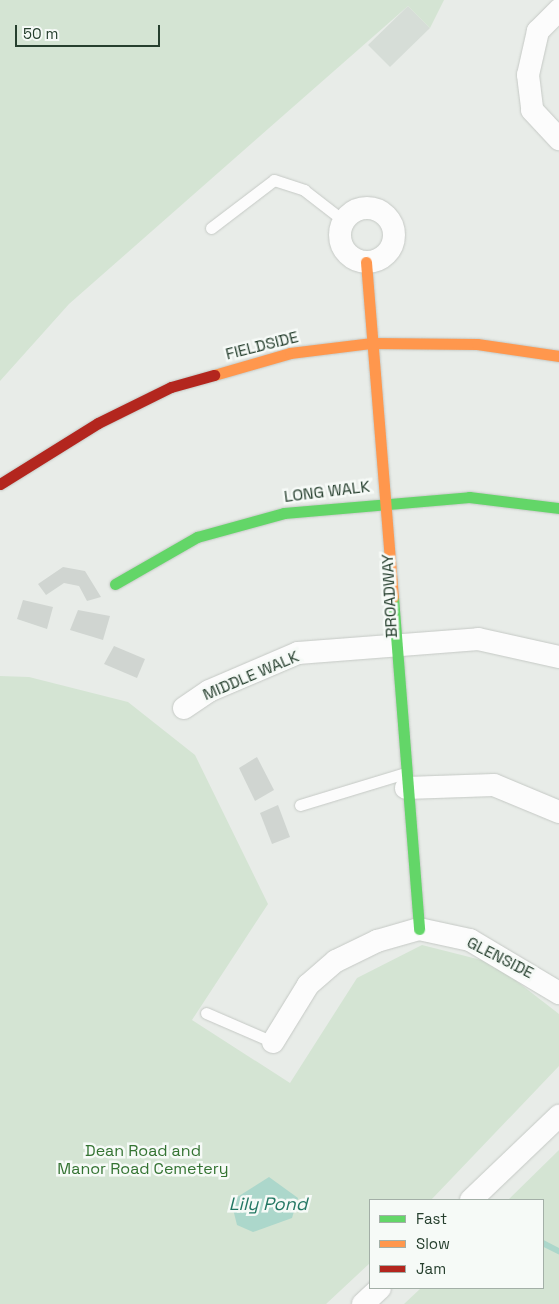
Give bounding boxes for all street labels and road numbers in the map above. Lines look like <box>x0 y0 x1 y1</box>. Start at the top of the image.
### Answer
street label: FIELDSIDE <box>224 328 300 364</box>
street label: LONG WALK <box>283 477 371 507</box>
street label: BROADWAY <box>378 554 402 638</box>
street label: MIDDLE WALK <box>200 647 302 705</box>
street label: GLENSIDE <box>463 933 537 983</box>

